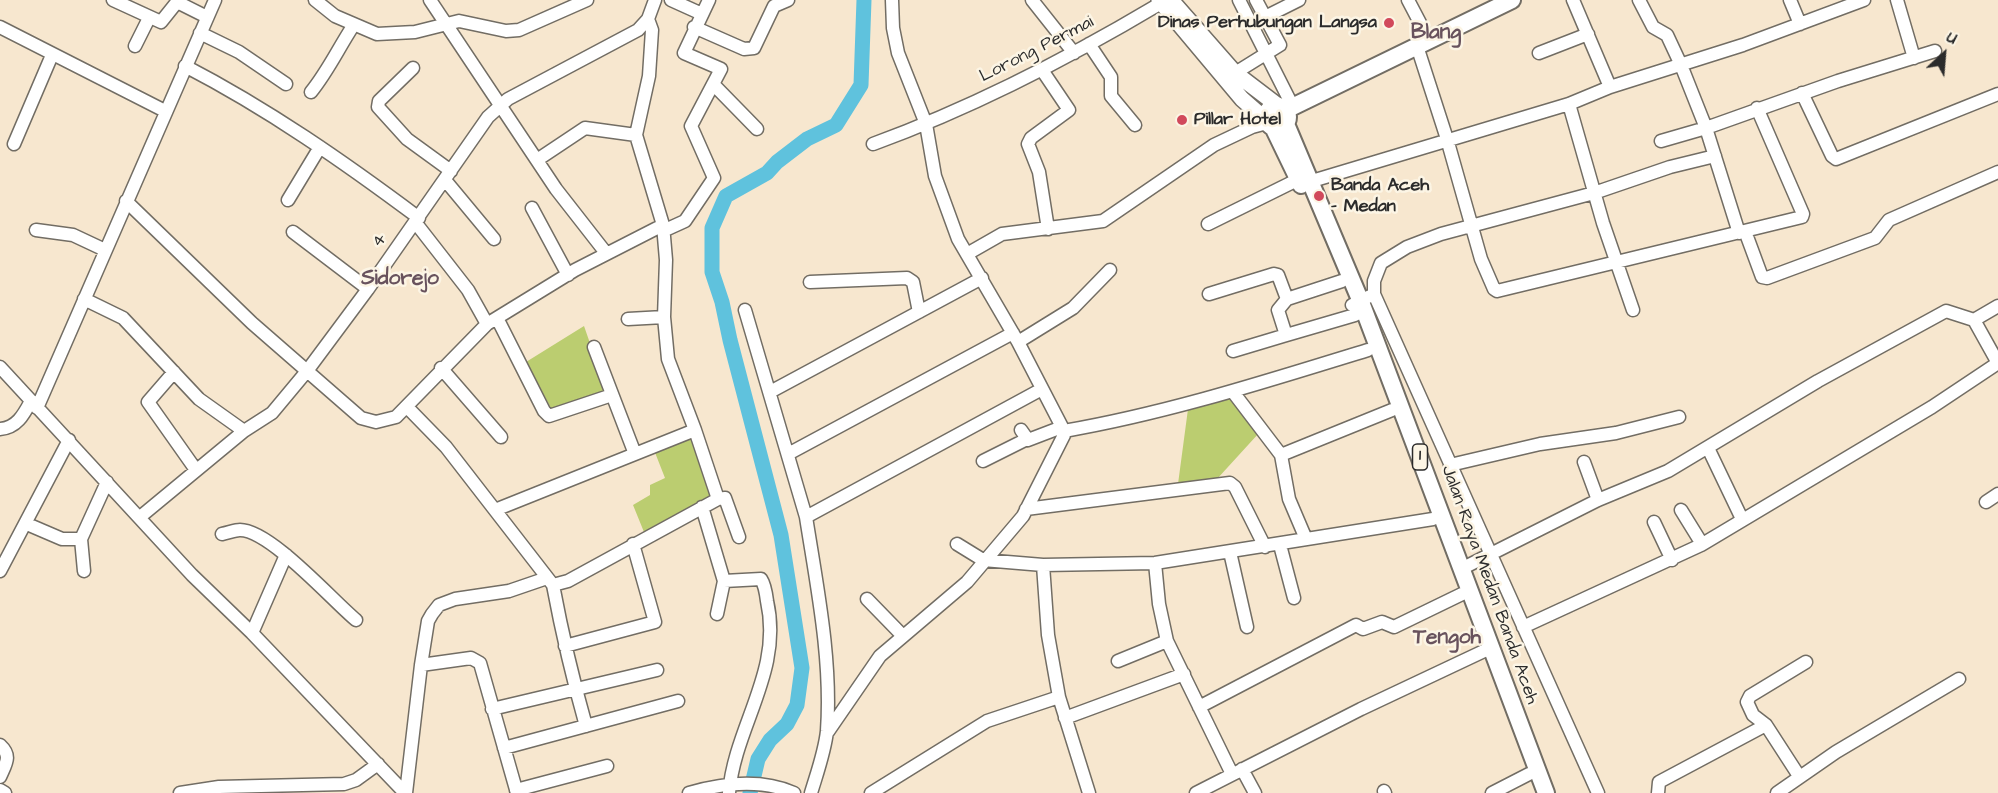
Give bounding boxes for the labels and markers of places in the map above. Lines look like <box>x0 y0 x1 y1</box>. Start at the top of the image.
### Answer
place label: Dinas Perhubungan Langsa <box>1158 12 1377 34</box>
marker: Dinas Perhubungan Langsa <box>1382 16 1396 30</box>
place label: Pillar Hotel <box>1194 109 1281 131</box>
marker: Pillar Hotel <box>1175 113 1189 127</box>
place label: Banda Aceh - Medan <box>1331 175 1429 218</box>
marker: Banda Aceh - Medan <box>1312 189 1326 203</box>

